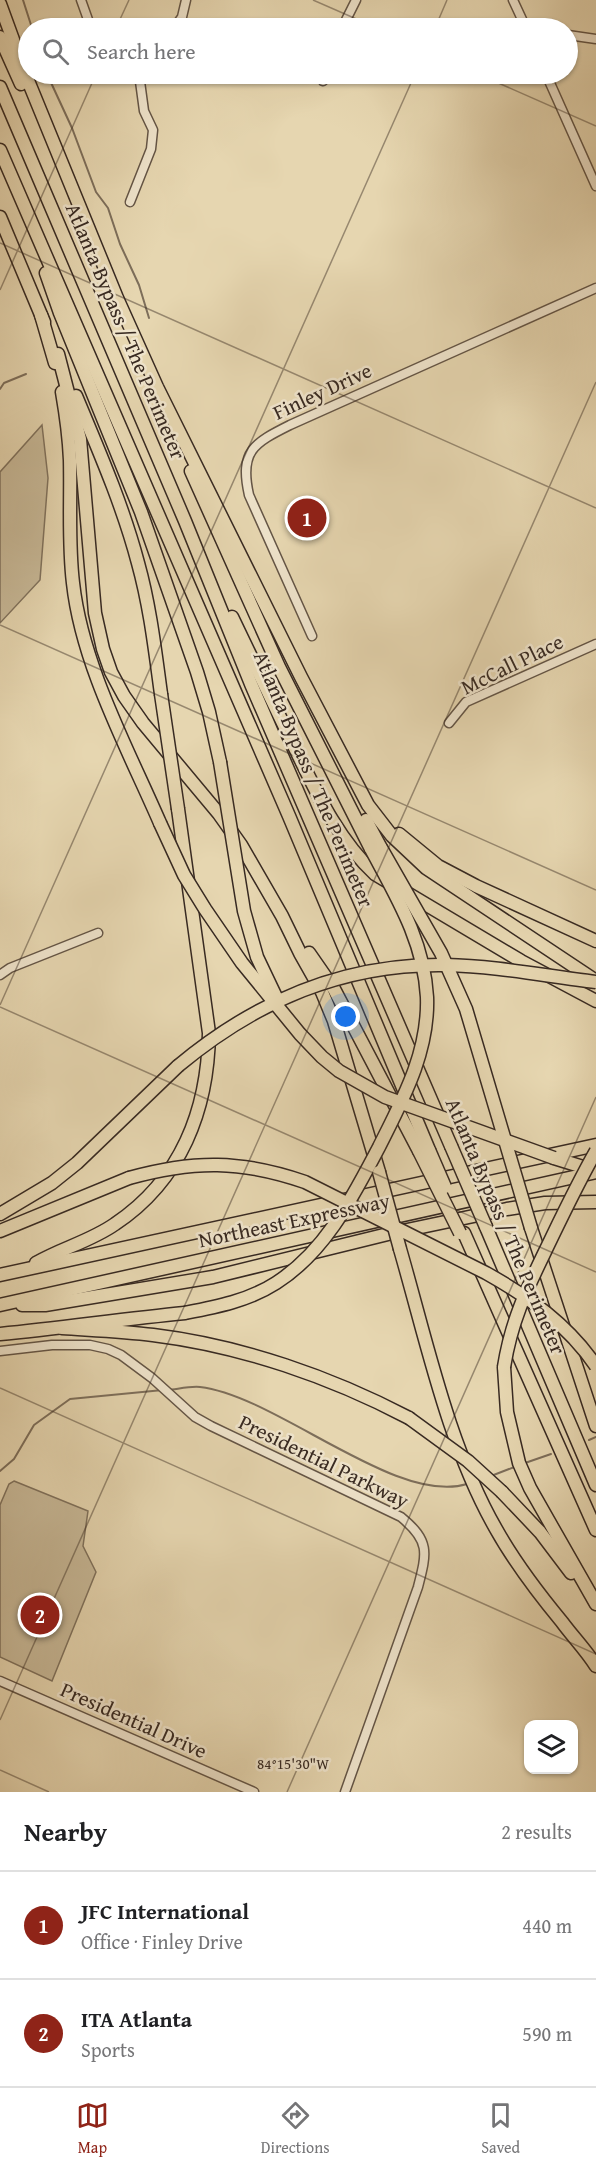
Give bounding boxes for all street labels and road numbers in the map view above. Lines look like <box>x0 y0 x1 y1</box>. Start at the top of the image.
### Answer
street label: Atlanta Bypass / The Perimeter <box>58 198 194 464</box>
street label: Finley Drive <box>267 355 377 427</box>
street label: McCall Place <box>456 626 569 702</box>
street label: Atlanta Bypass / The Perimeter <box>246 646 382 912</box>
street label: Atlanta Bypass / The Perimeter <box>438 1093 574 1359</box>
street label: Northeast Expressway <box>195 1184 393 1255</box>
street label: Presidential Parkway <box>234 1406 415 1516</box>
street label: Presidential Drive <box>56 1674 212 1766</box>

